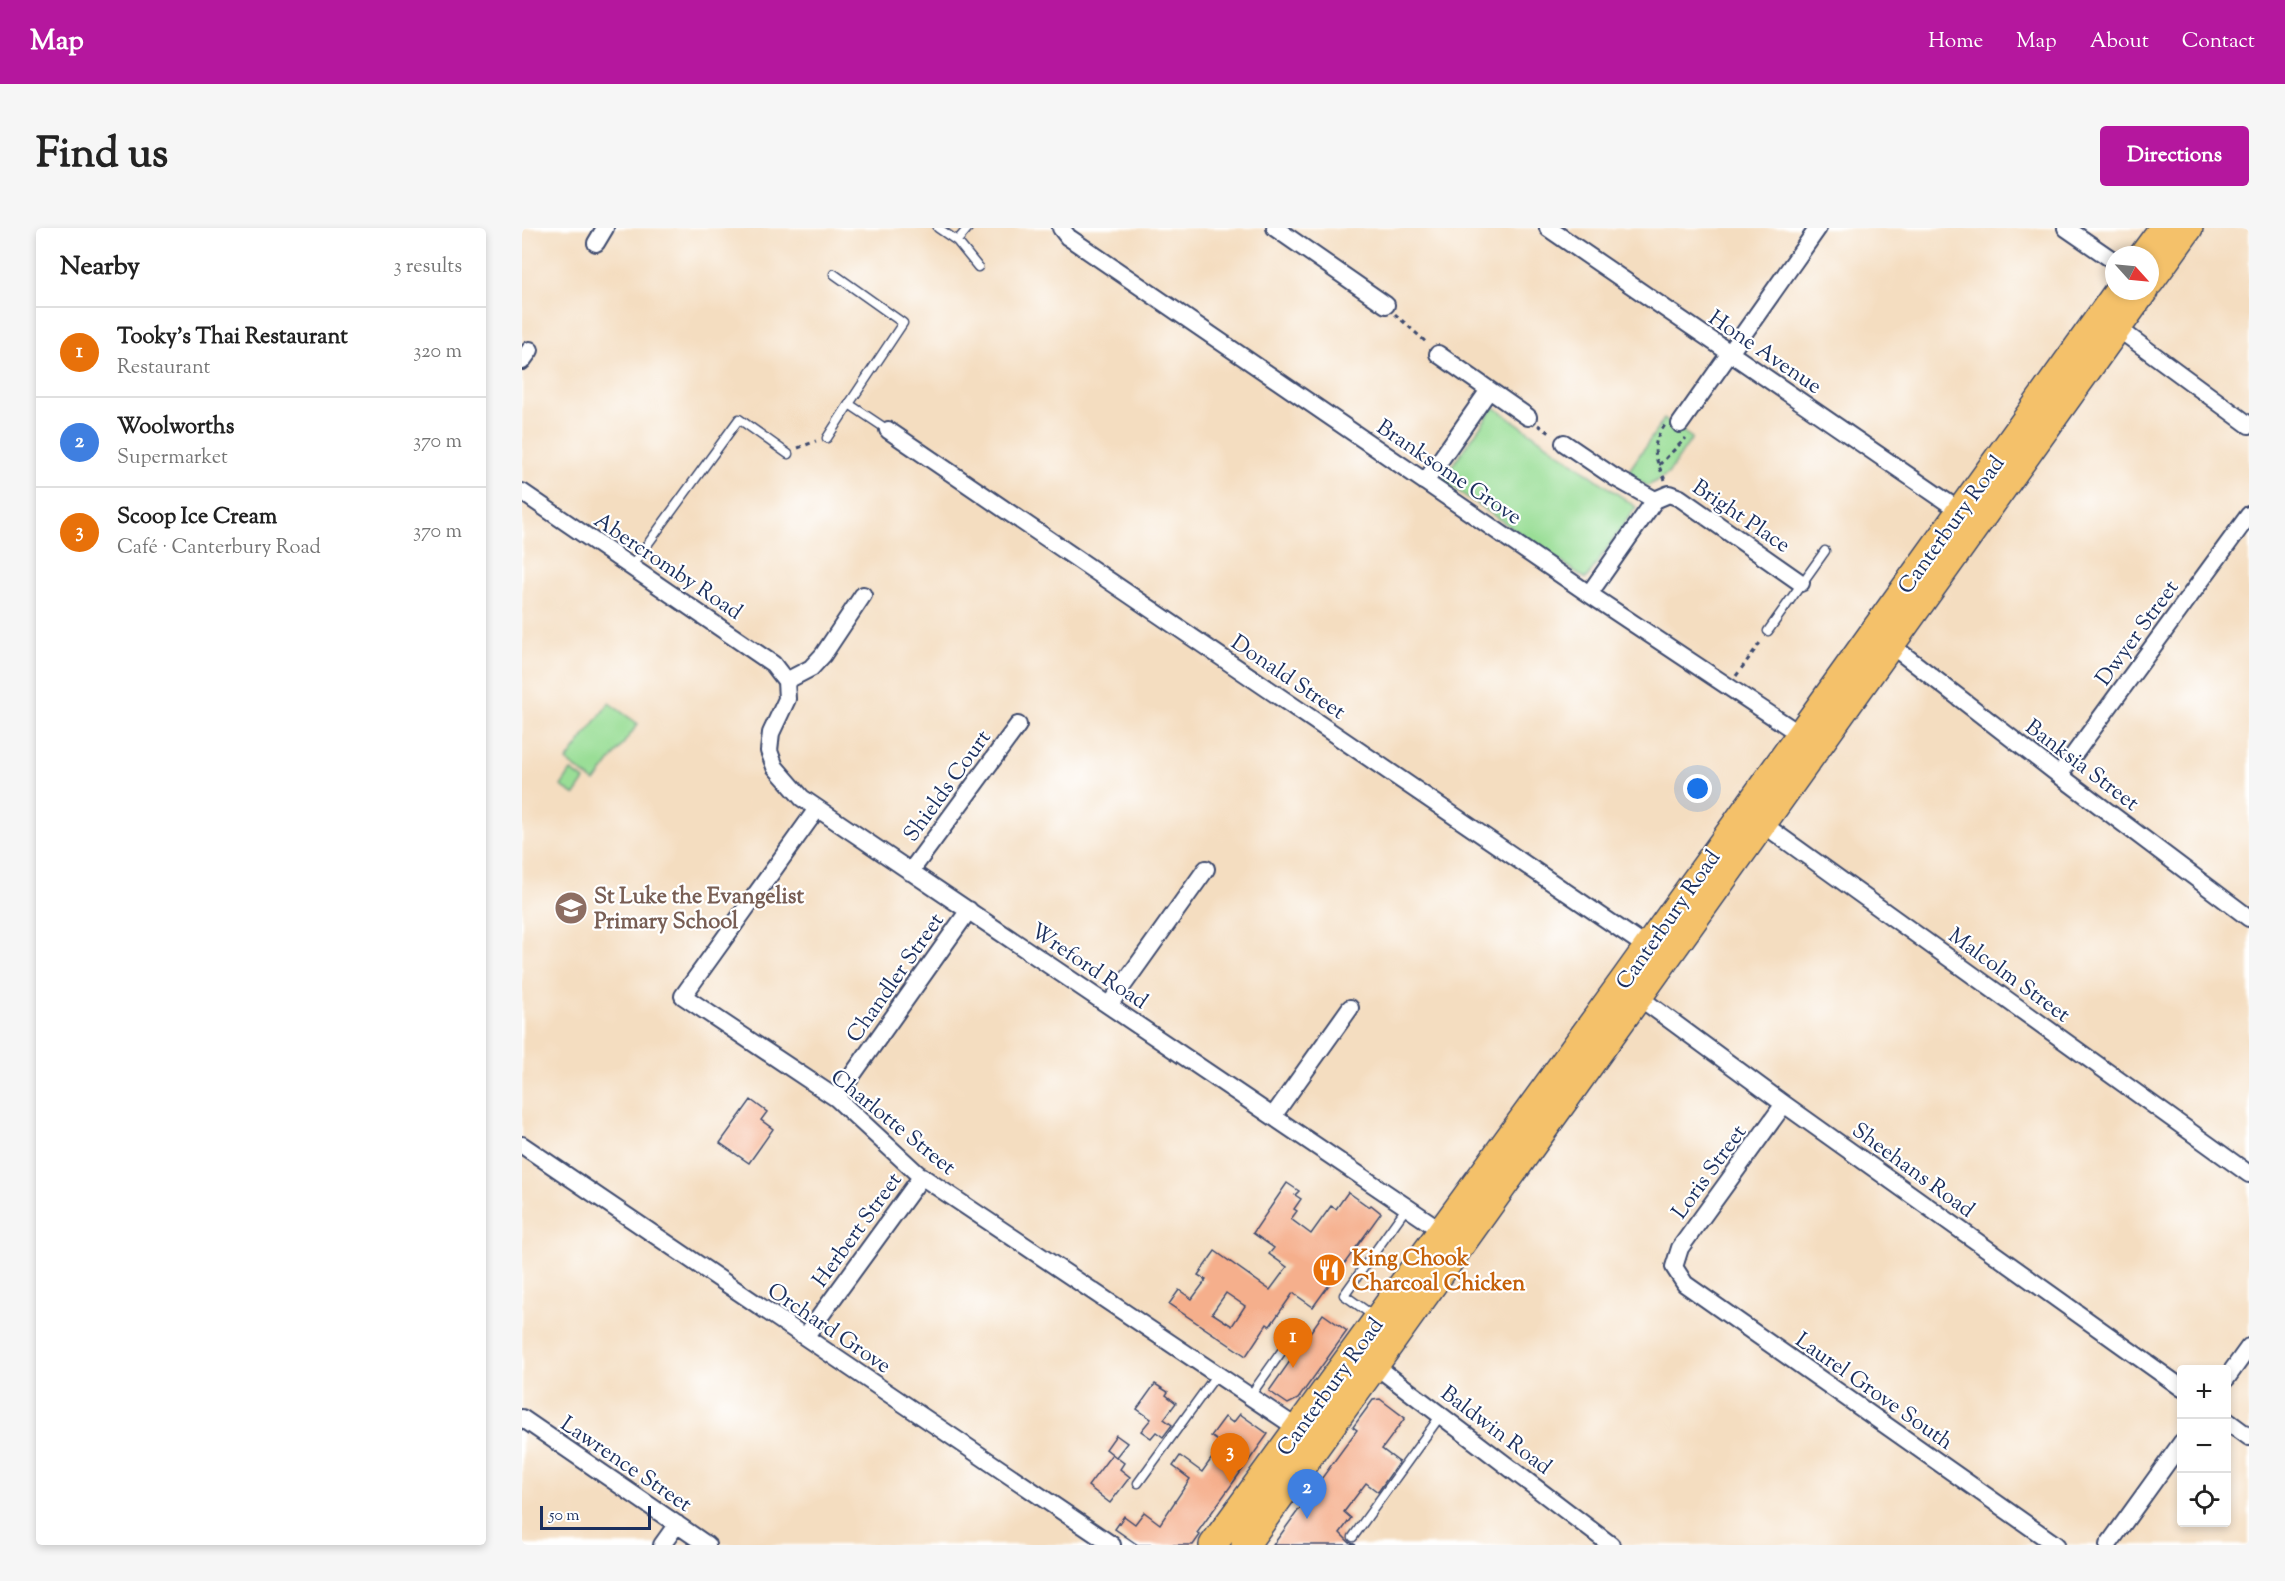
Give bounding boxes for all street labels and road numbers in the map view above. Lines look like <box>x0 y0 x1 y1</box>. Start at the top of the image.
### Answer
street label: Hone Avenue <box>1701 304 1827 403</box>
street label: Branksome Grove <box>1369 413 1528 534</box>
street label: Canterbury Road <box>1891 450 2014 602</box>
street label: Bright Place <box>1685 473 1796 562</box>
street label: Abercromby Road <box>587 506 748 629</box>
street label: Dwyer Street <box>2089 574 2188 693</box>
street label: Donald Street <box>1223 628 1352 729</box>
street label: Banksia Street <box>2017 713 2145 820</box>
street label: Shields Court <box>897 724 1000 849</box>
street label: Canterbury Road <box>1609 844 1730 997</box>
street label: Chandler Street <box>840 907 953 1050</box>
street label: Wreford Road <box>1023 916 1154 1019</box>
street label: Malcolm Street <box>1941 921 2076 1032</box>
street label: Charlotte Street <box>822 1063 962 1184</box>
street label: Sheehans Road <box>1844 1116 1980 1227</box>
street label: Loris Street <box>1665 1119 1756 1227</box>
street label: Herbert Street <box>806 1166 911 1295</box>
street label: Orchard Grove <box>760 1276 897 1383</box>
street label: Canterbury Road <box>1270 1312 1393 1464</box>
street label: Laurel Grove South <box>1788 1326 1959 1459</box>
street label: Baldwin Road <box>1433 1379 1558 1484</box>
street label: Lawrence Street <box>553 1410 698 1522</box>

